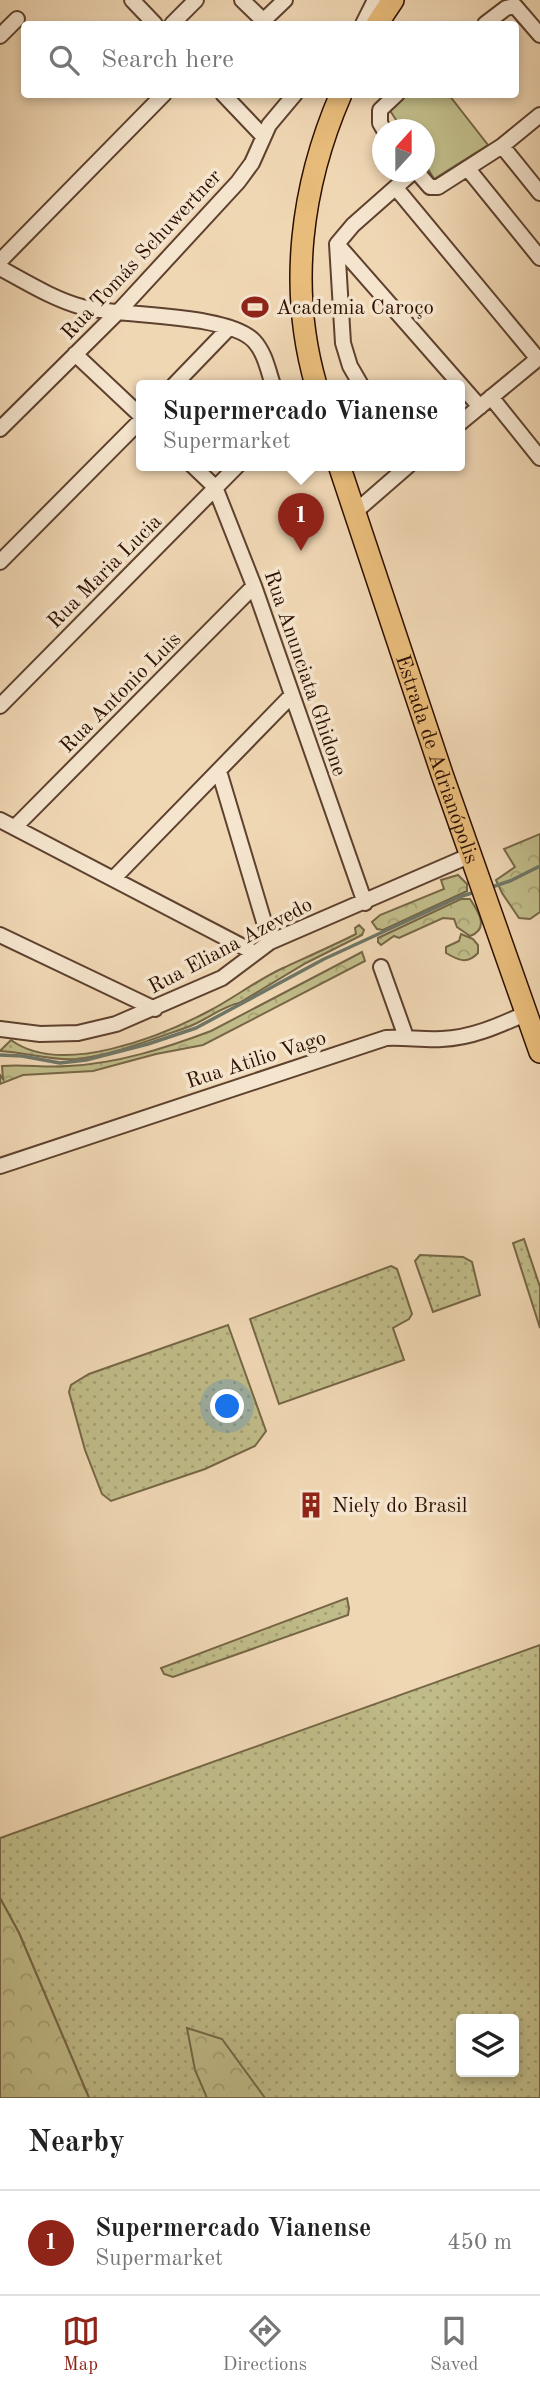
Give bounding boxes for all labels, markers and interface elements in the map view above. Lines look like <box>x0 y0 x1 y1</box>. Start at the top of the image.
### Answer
search box <box>21 21 519 98</box>
icon: search <box>45 41 83 79</box>
text: Search here <box>101 47 234 73</box>
north arrow <box>372 119 435 182</box>
street label: Rua Tomás Schuwertner <box>58 166 226 344</box>
sports icon: Academia Caroço <box>240 292 270 322</box>
place label: Academia Caroço <box>276 298 434 319</box>
popup <box>136 380 465 471</box>
text: Supermercado Vianense <box>162 399 439 425</box>
text: Supermarket <box>162 430 291 453</box>
pin: 1 <box>278 493 324 551</box>
street label: Rua Maria Lucia <box>44 511 166 633</box>
street label: Rua Anunciata Ghidone <box>260 568 350 779</box>
street label: Rua Antonio Luis <box>57 629 185 757</box>
street label: Estrada de Adrianópolis <box>391 652 482 866</box>
street label: Rua Eliana Azevedo <box>145 894 316 998</box>
street label: Rua Atilio Vago <box>184 1028 329 1093</box>
your location <box>210 1389 244 1423</box>
building icon: Niely do Brasil <box>296 1490 326 1520</box>
place label: Niely do Brasil <box>332 1496 468 1517</box>
map controls <box>456 2014 519 2077</box>
button: layers <box>456 2014 519 2077</box>
text: Nearby <box>28 2128 125 2158</box>
text: Supermercado Vianense <box>95 2216 371 2242</box>
text: 1 <box>44 2231 58 2254</box>
text: 450 m <box>447 2231 512 2254</box>
text: Supermarket <box>95 2247 223 2270</box>
tab: Map <box>62 2312 100 2377</box>
tab: Directions <box>223 2312 307 2377</box>
tab: Saved <box>430 2312 478 2377</box>

